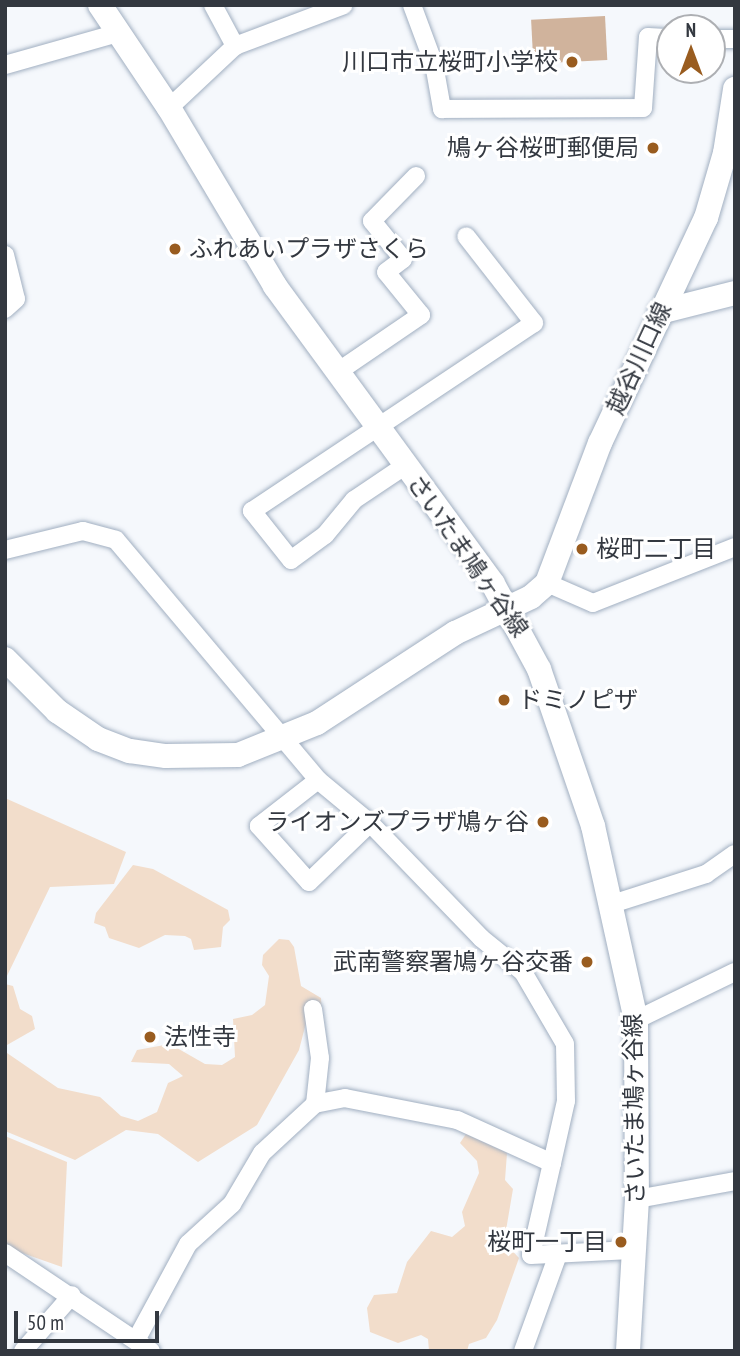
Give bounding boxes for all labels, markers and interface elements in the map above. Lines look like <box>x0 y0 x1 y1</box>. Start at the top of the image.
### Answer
north arrow <box>656 14 726 84</box>
text: N <box>686 18 696 42</box>
place label: 川口市立桜町小学校 <box>342 48 558 76</box>
marker: 川口市立桜町小学校 <box>564 54 580 70</box>
place label: 鳩ヶ谷桜町郵便局 <box>447 134 639 162</box>
marker: 鳩ヶ谷桜町郵便局 <box>645 140 661 156</box>
place label: ふれあいプラザさくら <box>189 235 429 263</box>
marker: ふれあいプラザさくら <box>167 241 183 257</box>
street label: 越谷川口線 <box>601 298 677 418</box>
street label: さいたま鳩ヶ谷線 <box>401 469 535 643</box>
place label: 桜町二丁目 <box>596 535 716 563</box>
marker: 桜町二丁目 <box>574 541 590 557</box>
place label: ドミノピザ <box>518 686 638 714</box>
marker: ドミノピザ <box>496 692 512 708</box>
place label: ライオンズプラザ鳩ヶ谷 <box>265 808 529 836</box>
marker: ライオンズプラザ鳩ヶ谷 <box>535 814 551 830</box>
place label: 武南警察署鳩ヶ谷交番 <box>333 948 573 976</box>
marker: 武南警察署鳩ヶ谷交番 <box>579 954 595 970</box>
street label: さいたま鳩ヶ谷線 <box>618 1013 650 1205</box>
place label: 法性寺 <box>164 1023 236 1051</box>
marker: 法性寺 <box>142 1029 158 1045</box>
place label: 桜町一丁目 <box>487 1228 607 1256</box>
marker: 桜町一丁目 <box>613 1234 629 1250</box>
scale bar <box>18 1296 163 1340</box>
text: 50 m <box>27 1309 64 1336</box>

